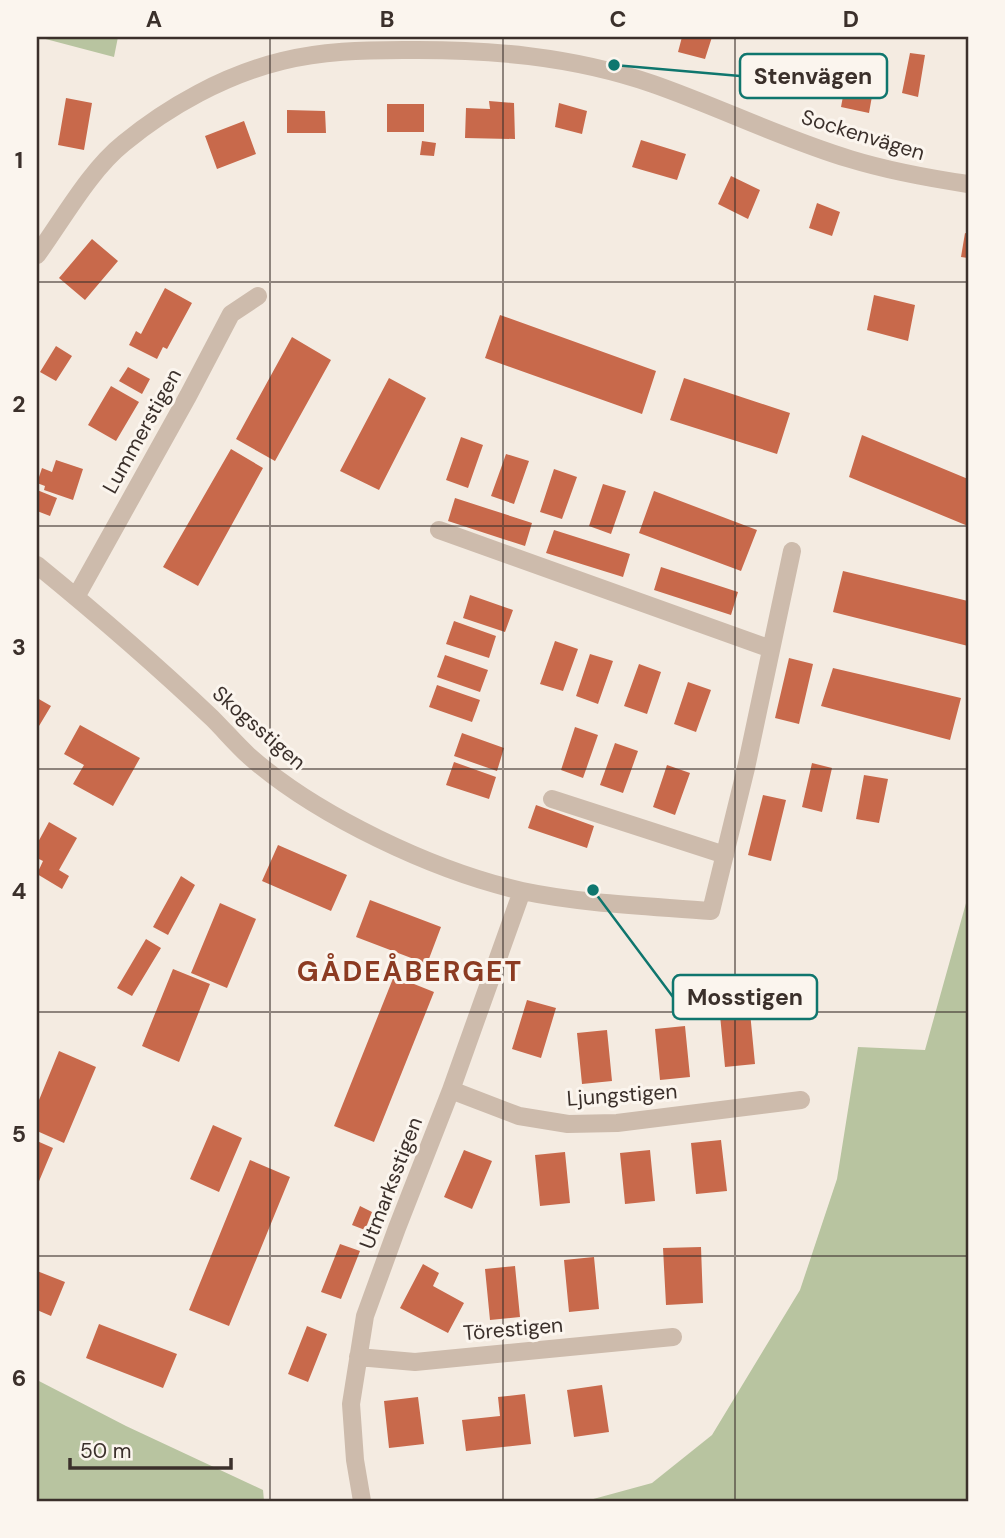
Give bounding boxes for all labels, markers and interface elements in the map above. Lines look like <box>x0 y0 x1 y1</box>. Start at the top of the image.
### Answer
text: A <box>146 4 162 34</box>
text: B <box>380 4 394 34</box>
text: C <box>610 4 626 34</box>
text: D <box>843 4 859 34</box>
callout: Stenvägen <box>740 54 887 98</box>
text: Stenvägen <box>754 61 872 91</box>
street label: Sockenvägen <box>798 103 928 167</box>
text: 1 <box>15 145 23 175</box>
street label: Lummerstigen <box>96 363 188 499</box>
text: 2 <box>12 389 26 419</box>
text: 3 <box>12 632 26 662</box>
street label: Skogsstigen <box>206 680 312 776</box>
text: 4 <box>12 876 27 906</box>
district label: GÅDEÅBERGET <box>297 953 523 990</box>
callout: Mosstigen <box>673 975 817 1019</box>
text: Mosstigen <box>687 982 803 1012</box>
street label: Ljungstigen <box>566 1077 678 1113</box>
street label: Utmarksstigen <box>353 1113 429 1253</box>
text: 5 <box>12 1119 26 1149</box>
street label: Törestigen <box>462 1311 564 1347</box>
text: 6 <box>12 1363 26 1393</box>
scale bar <box>70 1426 231 1470</box>
text: 50 m <box>80 1437 131 1465</box>

